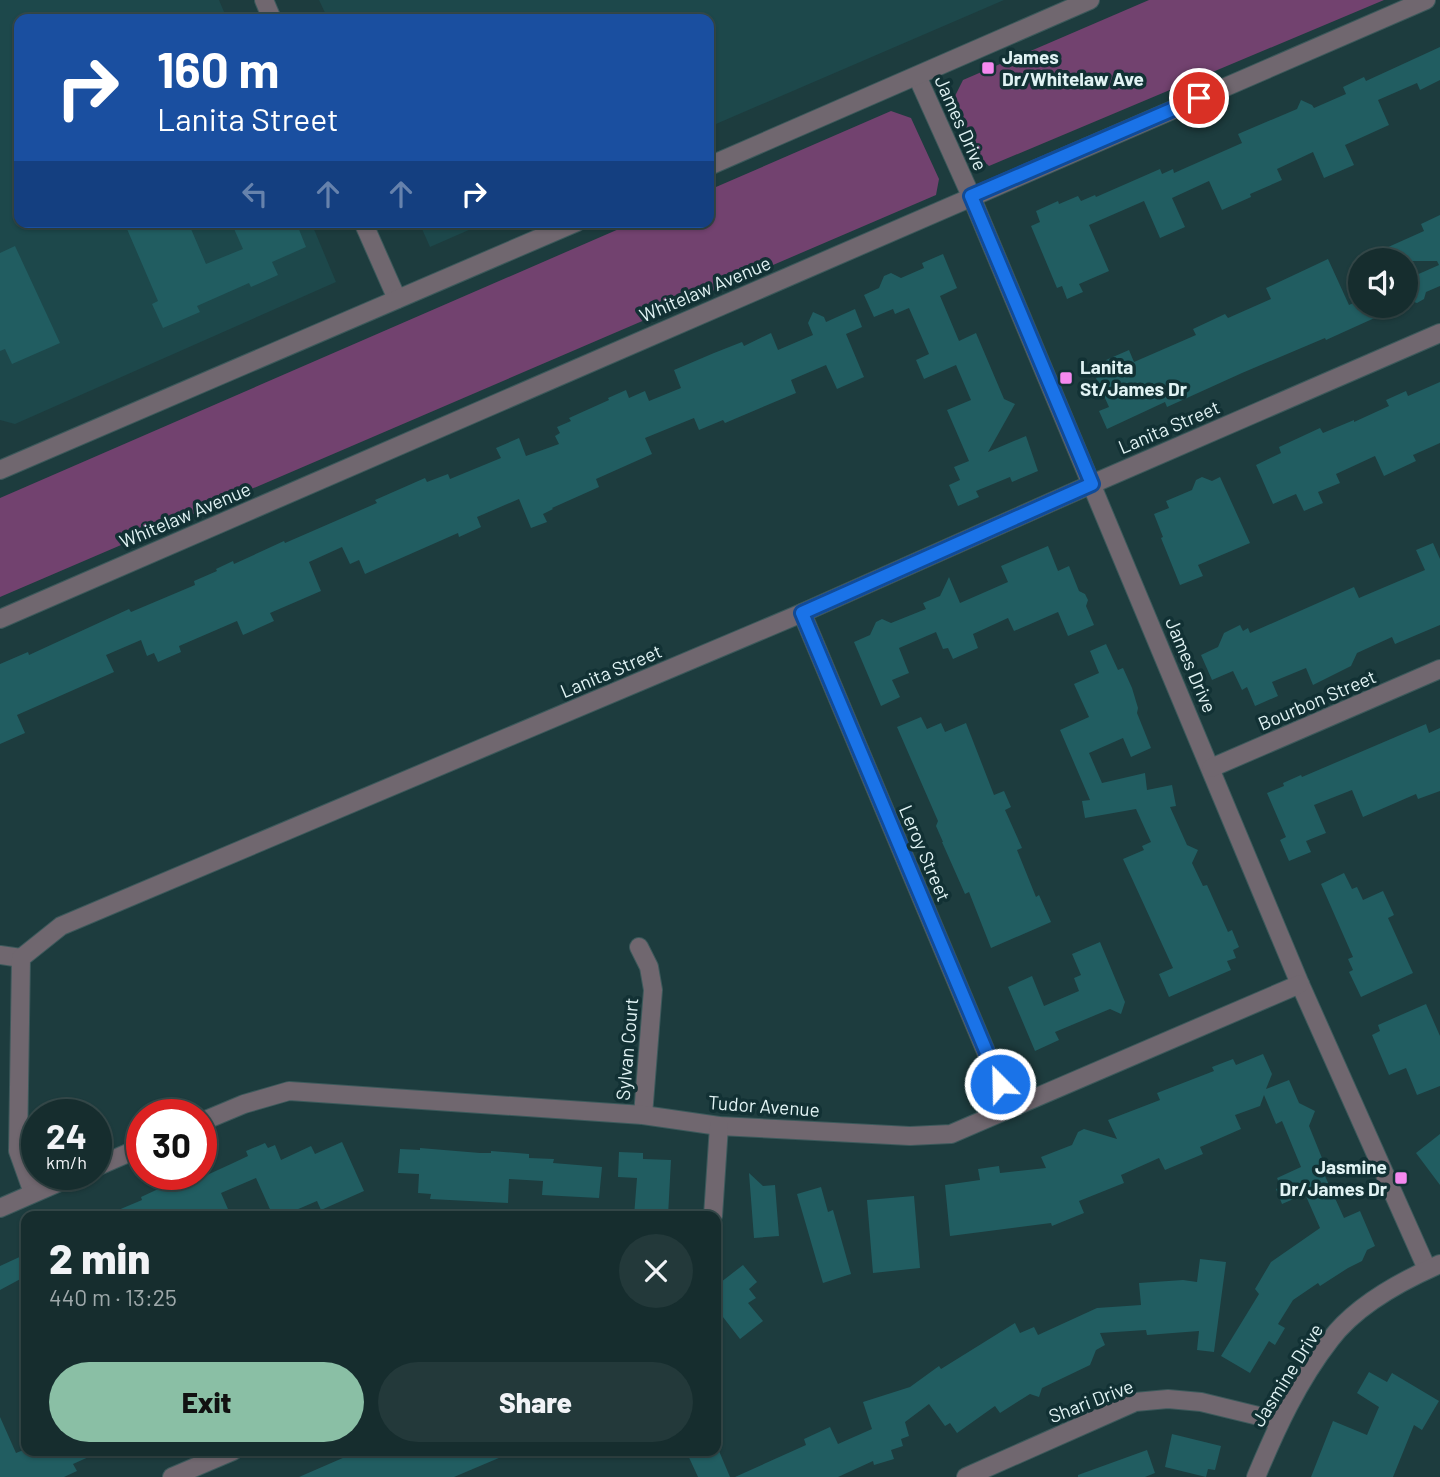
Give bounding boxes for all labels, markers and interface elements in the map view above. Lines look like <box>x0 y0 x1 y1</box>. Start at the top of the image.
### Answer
text: 160 m <box>157 39 279 98</box>
icon: right <box>42 42 133 133</box>
place label: James Dr/Whitelaw Ave <box>1002 45 1144 90</box>
marker: James Dr/Whitelaw Ave <box>980 60 996 76</box>
pin <box>1169 68 1229 128</box>
street label: James Drive <box>930 72 993 174</box>
icon: arrive <box>1180 79 1218 117</box>
text: Lanita Street <box>157 99 339 137</box>
icon: left <box>236 175 274 213</box>
icon: ahead <box>309 175 347 213</box>
icon: ahead <box>382 175 420 213</box>
icon: right <box>455 175 493 213</box>
map controls <box>1348 248 1418 318</box>
button: sound <box>1348 248 1418 318</box>
street label: Whitelaw Avenue <box>636 251 774 327</box>
place label: Lanita St/James Dr <box>1080 355 1188 400</box>
marker: Lanita St/James Dr <box>1058 370 1074 386</box>
street label: Lanita Street <box>1115 395 1223 458</box>
street label: Whitelaw Avenue <box>116 477 254 553</box>
street label: James Drive <box>1161 614 1222 716</box>
street label: Lanita Street <box>557 639 665 702</box>
street label: Bourbon Street <box>1254 664 1379 735</box>
street label: Leroy Street <box>895 801 956 904</box>
street label: Sylvan Court <box>611 997 642 1101</box>
position arrow <box>963 1047 1037 1121</box>
street label: Tudor Avenue <box>707 1090 821 1121</box>
speed limit sign: 30 <box>126 1099 217 1190</box>
text: 24 <box>46 1114 87 1156</box>
text: km/h <box>46 1151 87 1173</box>
place label: Jasmine Dr/James Dr <box>1280 1155 1388 1200</box>
marker: Jasmine Dr/James Dr <box>1393 1170 1409 1186</box>
text: 2 min <box>49 1232 150 1282</box>
button: close <box>619 1234 693 1308</box>
text: 440 m · 13:25 <box>49 1283 177 1311</box>
street label: Jasmine Drive <box>1246 1319 1327 1430</box>
button: Exit <box>49 1362 364 1442</box>
button: Share <box>378 1362 693 1442</box>
street label: Shari Drive <box>1045 1374 1136 1427</box>

